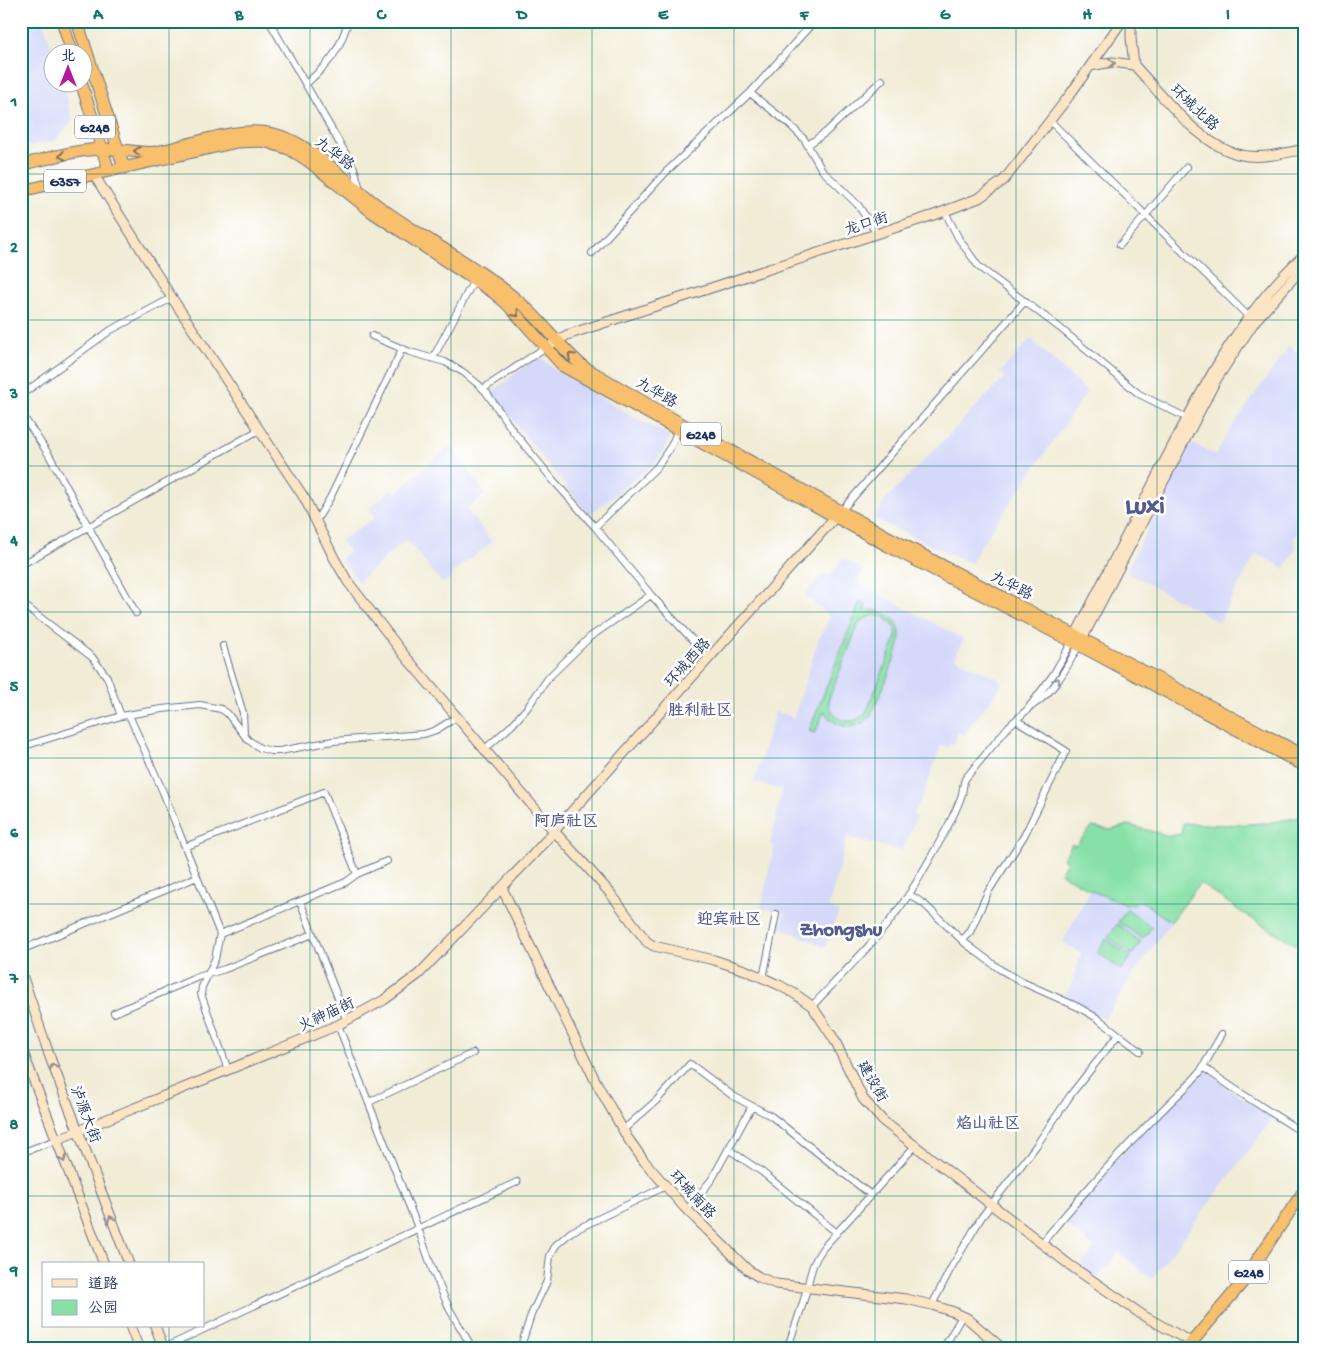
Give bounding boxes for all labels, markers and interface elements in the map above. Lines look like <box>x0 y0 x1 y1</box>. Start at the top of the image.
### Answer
text: A <box>92 7 104 26</box>
text: B <box>234 7 244 26</box>
text: C <box>376 7 387 26</box>
text: D <box>515 7 528 26</box>
text: E <box>658 7 669 26</box>
text: F <box>799 7 810 26</box>
text: G <box>940 7 951 26</box>
text: H <box>1082 7 1092 26</box>
text: I <box>1226 7 1230 26</box>
north arrow <box>42 42 92 92</box>
text: 北 <box>61 49 75 66</box>
one-way arrow <box>1108 58 1116 68</box>
street label: 环城北路 <box>1166 81 1222 136</box>
text: 1 <box>10 94 17 113</box>
road number: G248 <box>75 115 115 138</box>
street label: 九华路 <box>310 134 357 175</box>
one-way arrow <box>133 146 141 157</box>
one-way arrow <box>57 150 66 161</box>
road number: G357 <box>44 170 86 192</box>
street label: 龙口街 <box>842 209 891 240</box>
text: 2 <box>10 240 18 259</box>
one-way arrow <box>510 309 519 318</box>
one-way arrow <box>567 353 576 362</box>
street label: 九华路 <box>632 375 680 413</box>
text: 3 <box>9 386 18 405</box>
road number: G248 <box>681 422 721 446</box>
district label: Luxi <box>1125 494 1165 523</box>
text: 4 <box>9 533 18 552</box>
street label: 九华路 <box>987 569 1035 605</box>
street label: 环城西路 <box>662 635 715 692</box>
one-way arrow <box>1051 678 1060 687</box>
text: 5 <box>10 679 19 698</box>
district label: 胜利社区 <box>668 701 732 722</box>
district label: 阿庐社区 <box>534 812 598 833</box>
text: 6 <box>10 825 19 844</box>
district label: 迎宾社区 <box>697 910 761 931</box>
district label: Zhongshu <box>800 920 883 943</box>
text: 7 <box>9 971 19 990</box>
street label: 火神庙街 <box>296 995 358 1037</box>
street label: 建设街 <box>852 1058 890 1106</box>
one-way arrow <box>49 1063 59 1071</box>
street label: 泸源大街 <box>65 1083 103 1146</box>
district label: 焰山社区 <box>956 1115 1020 1135</box>
text: 8 <box>10 1117 19 1136</box>
one-way arrow <box>57 1154 67 1162</box>
street label: 环城南路 <box>664 1167 719 1223</box>
one-way arrow <box>107 1215 117 1223</box>
road number: G248 <box>1229 1260 1269 1284</box>
legend <box>42 1262 205 1328</box>
text: 9 <box>9 1263 18 1282</box>
text: 道路 <box>88 1276 118 1294</box>
text: 公园 <box>88 1300 118 1318</box>

